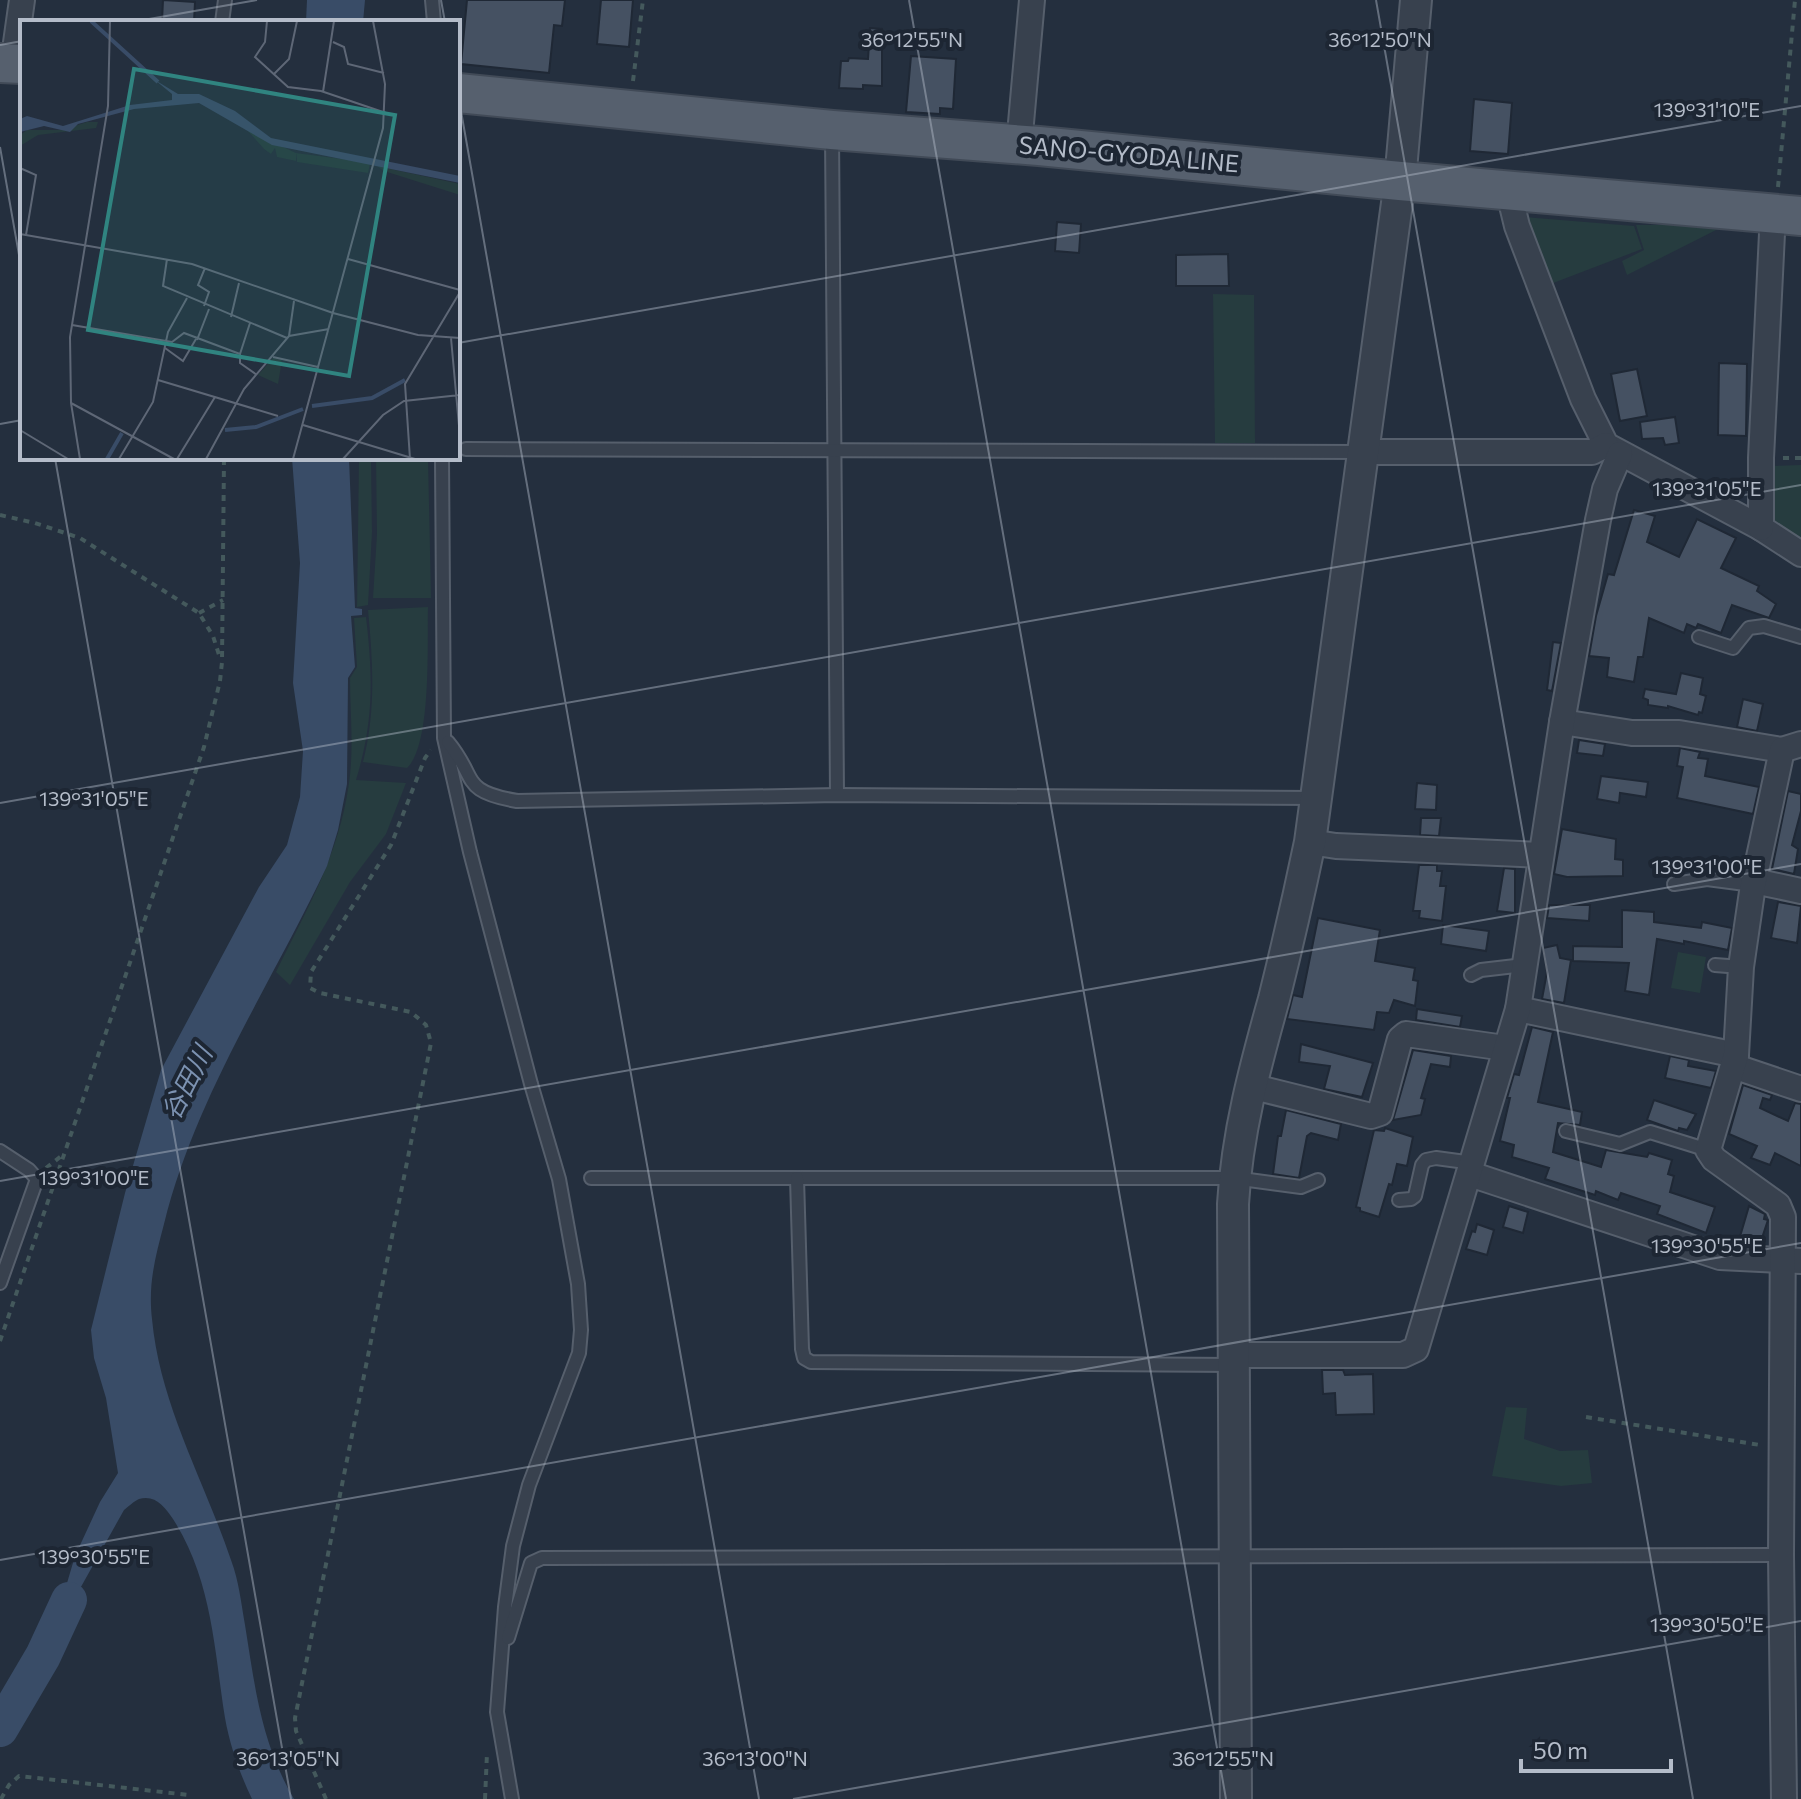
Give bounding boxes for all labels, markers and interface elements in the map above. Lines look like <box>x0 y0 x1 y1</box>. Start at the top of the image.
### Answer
inset map <box>20 20 460 460</box>
text: 36°12'55"N <box>861 27 963 51</box>
text: 36°12'50"N <box>1328 27 1432 51</box>
text: 139°31'10"E <box>1654 97 1760 121</box>
street label: SANO-GYODA LINE <box>1018 129 1240 178</box>
text: 139°31'05"E <box>1652 476 1762 500</box>
text: 139°31'05"E <box>39 786 149 810</box>
text: 139°31'00"E <box>1652 854 1762 878</box>
water label: 谷田川 <box>154 1038 219 1124</box>
text: 139°31'00"E <box>39 1165 149 1189</box>
text: 139°30'55"E <box>1651 1233 1763 1257</box>
text: 139°30'55"E <box>38 1544 150 1568</box>
text: 139°30'50"E <box>1650 1612 1764 1636</box>
scale bar <box>1521 1723 1671 1773</box>
text: 50 m <box>1533 1735 1588 1764</box>
text: 36°13'05"N <box>236 1746 340 1770</box>
text: 36°13'00"N <box>702 1746 808 1770</box>
text: 36°12'55"N <box>1172 1746 1274 1770</box>

